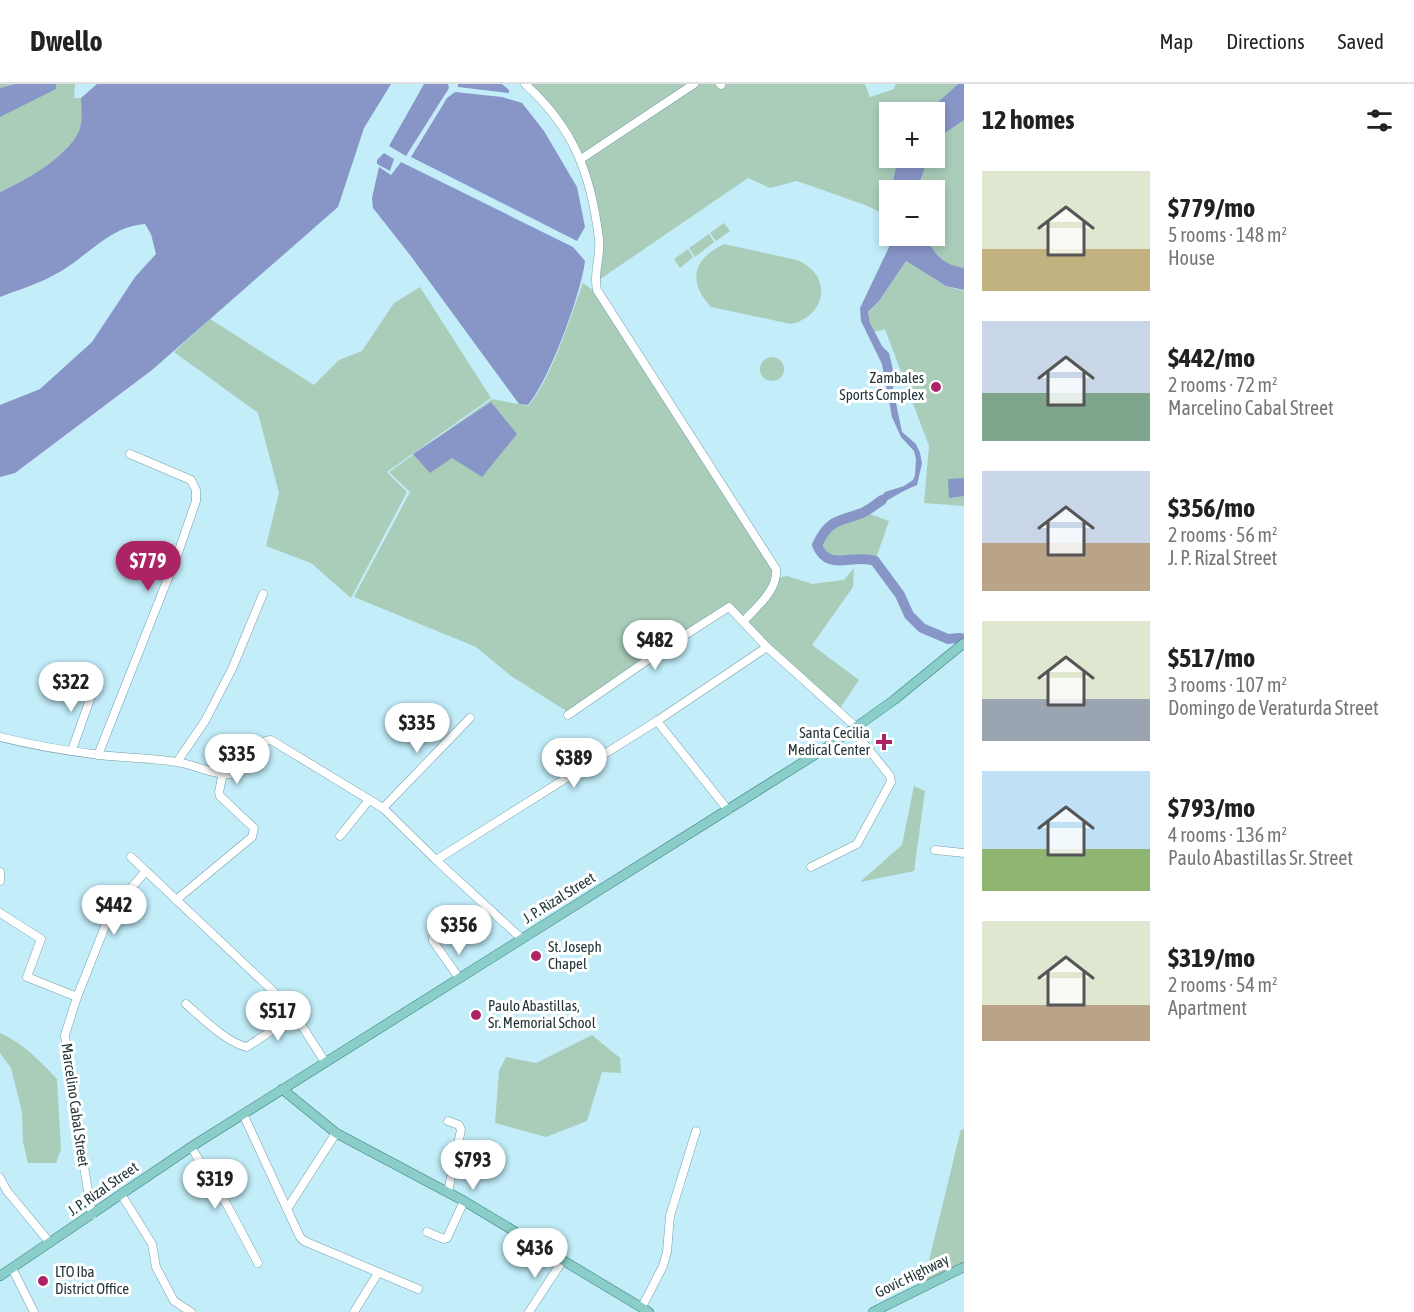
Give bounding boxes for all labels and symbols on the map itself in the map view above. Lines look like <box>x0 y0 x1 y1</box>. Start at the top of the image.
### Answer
place label: Zambales Sports Complex <box>839 369 924 403</box>
marker: Zambales Sports Complex <box>929 380 943 394</box>
pin: $779 <box>112 541 184 592</box>
pin: $482 <box>619 620 691 671</box>
pin: $322 <box>35 662 107 713</box>
pin: $335 <box>381 703 453 754</box>
place label: Santa Cecilia Medical Center <box>788 724 871 758</box>
marker: Santa Cecilia Medical Center <box>875 733 893 751</box>
pin: $335 <box>201 734 273 785</box>
pin: $389 <box>538 738 610 789</box>
street label: J. P. Rizal Street <box>519 869 598 926</box>
pin: $442 <box>78 885 150 936</box>
pin: $356 <box>423 905 495 956</box>
place label: St. Joseph Chapel <box>548 938 602 972</box>
marker: St. Joseph Chapel <box>529 949 543 963</box>
pin: $517 <box>242 991 314 1042</box>
place label: Paulo Abastillas, Sr. Memorial School <box>488 997 596 1031</box>
marker: Paulo Abastillas, Sr. Memorial School <box>469 1008 483 1022</box>
street label: Marcelino Cabal Street <box>58 1042 93 1168</box>
pin: $793 <box>437 1140 509 1191</box>
street label: J. P. Rizal Street <box>64 1158 141 1219</box>
pin: $319 <box>179 1159 251 1210</box>
pin: $436 <box>499 1228 571 1279</box>
street label: Govic Highway <box>872 1250 951 1301</box>
place label: LTO Iba District Office <box>55 1263 129 1297</box>
marker: LTO Iba District Office <box>36 1274 50 1288</box>

